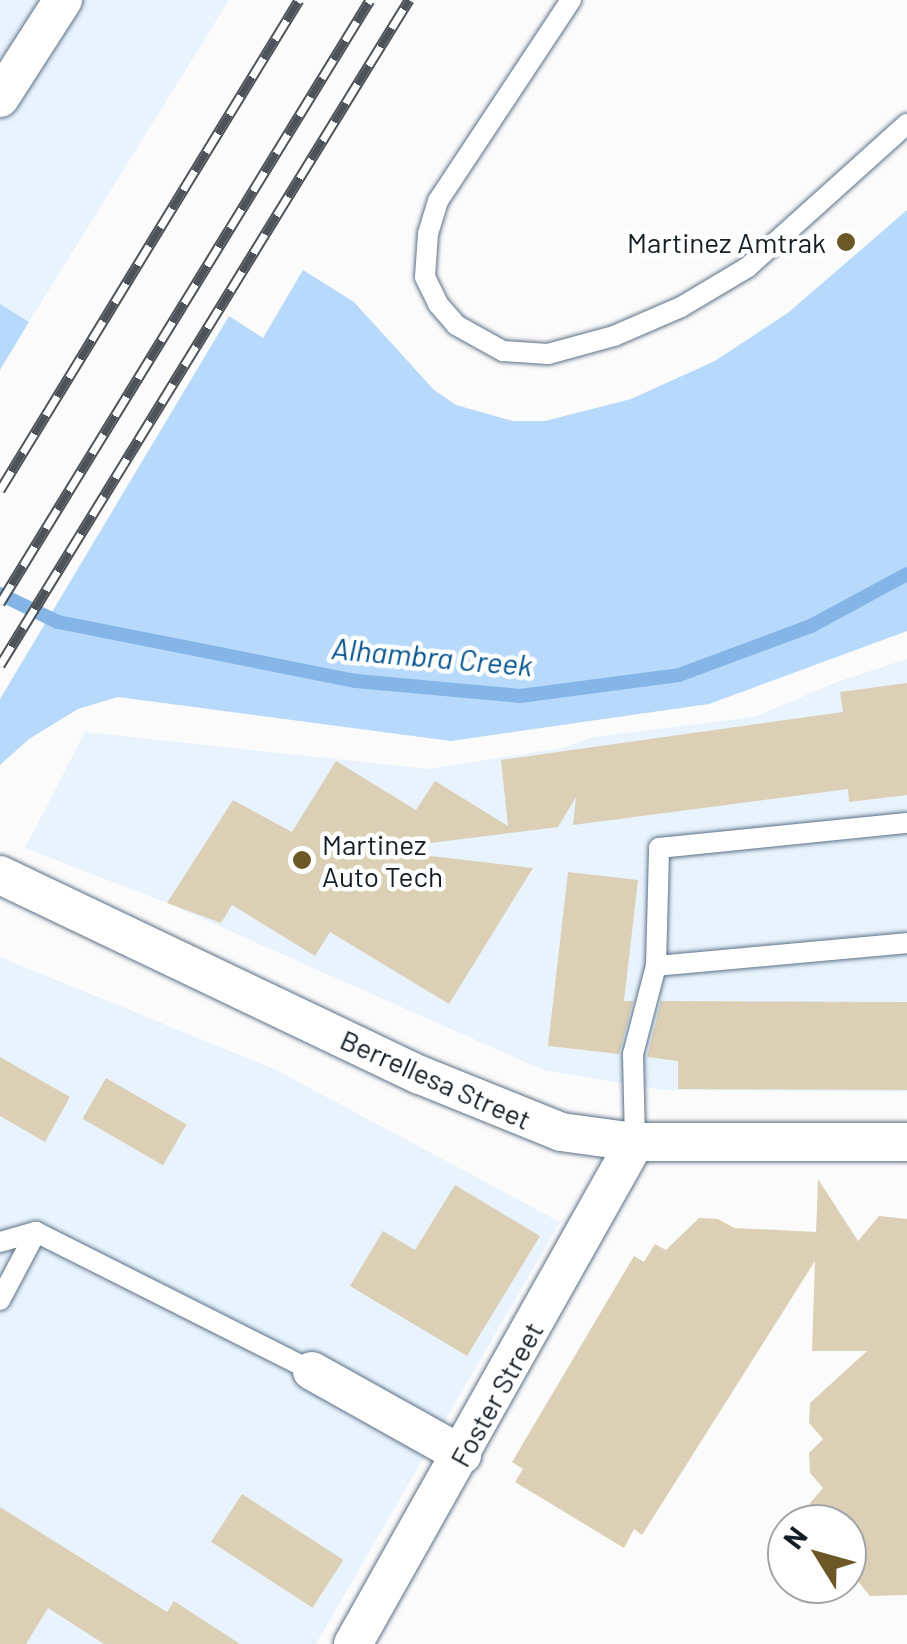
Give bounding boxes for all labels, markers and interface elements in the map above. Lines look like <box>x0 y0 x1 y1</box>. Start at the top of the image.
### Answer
place label: Martinez Amtrak <box>627 225 826 259</box>
marker: Martinez Amtrak <box>835 231 857 253</box>
water label: Alhambra Creek <box>330 629 534 683</box>
place label: Martinez Auto Tech <box>322 827 443 893</box>
marker: Martinez Auto Tech <box>291 849 313 871</box>
street label: Berrellesa Street <box>336 1022 536 1136</box>
street label: Foster Street <box>442 1316 550 1472</box>
north arrow <box>767 1504 867 1604</box>
text: N <box>775 1519 814 1555</box>

